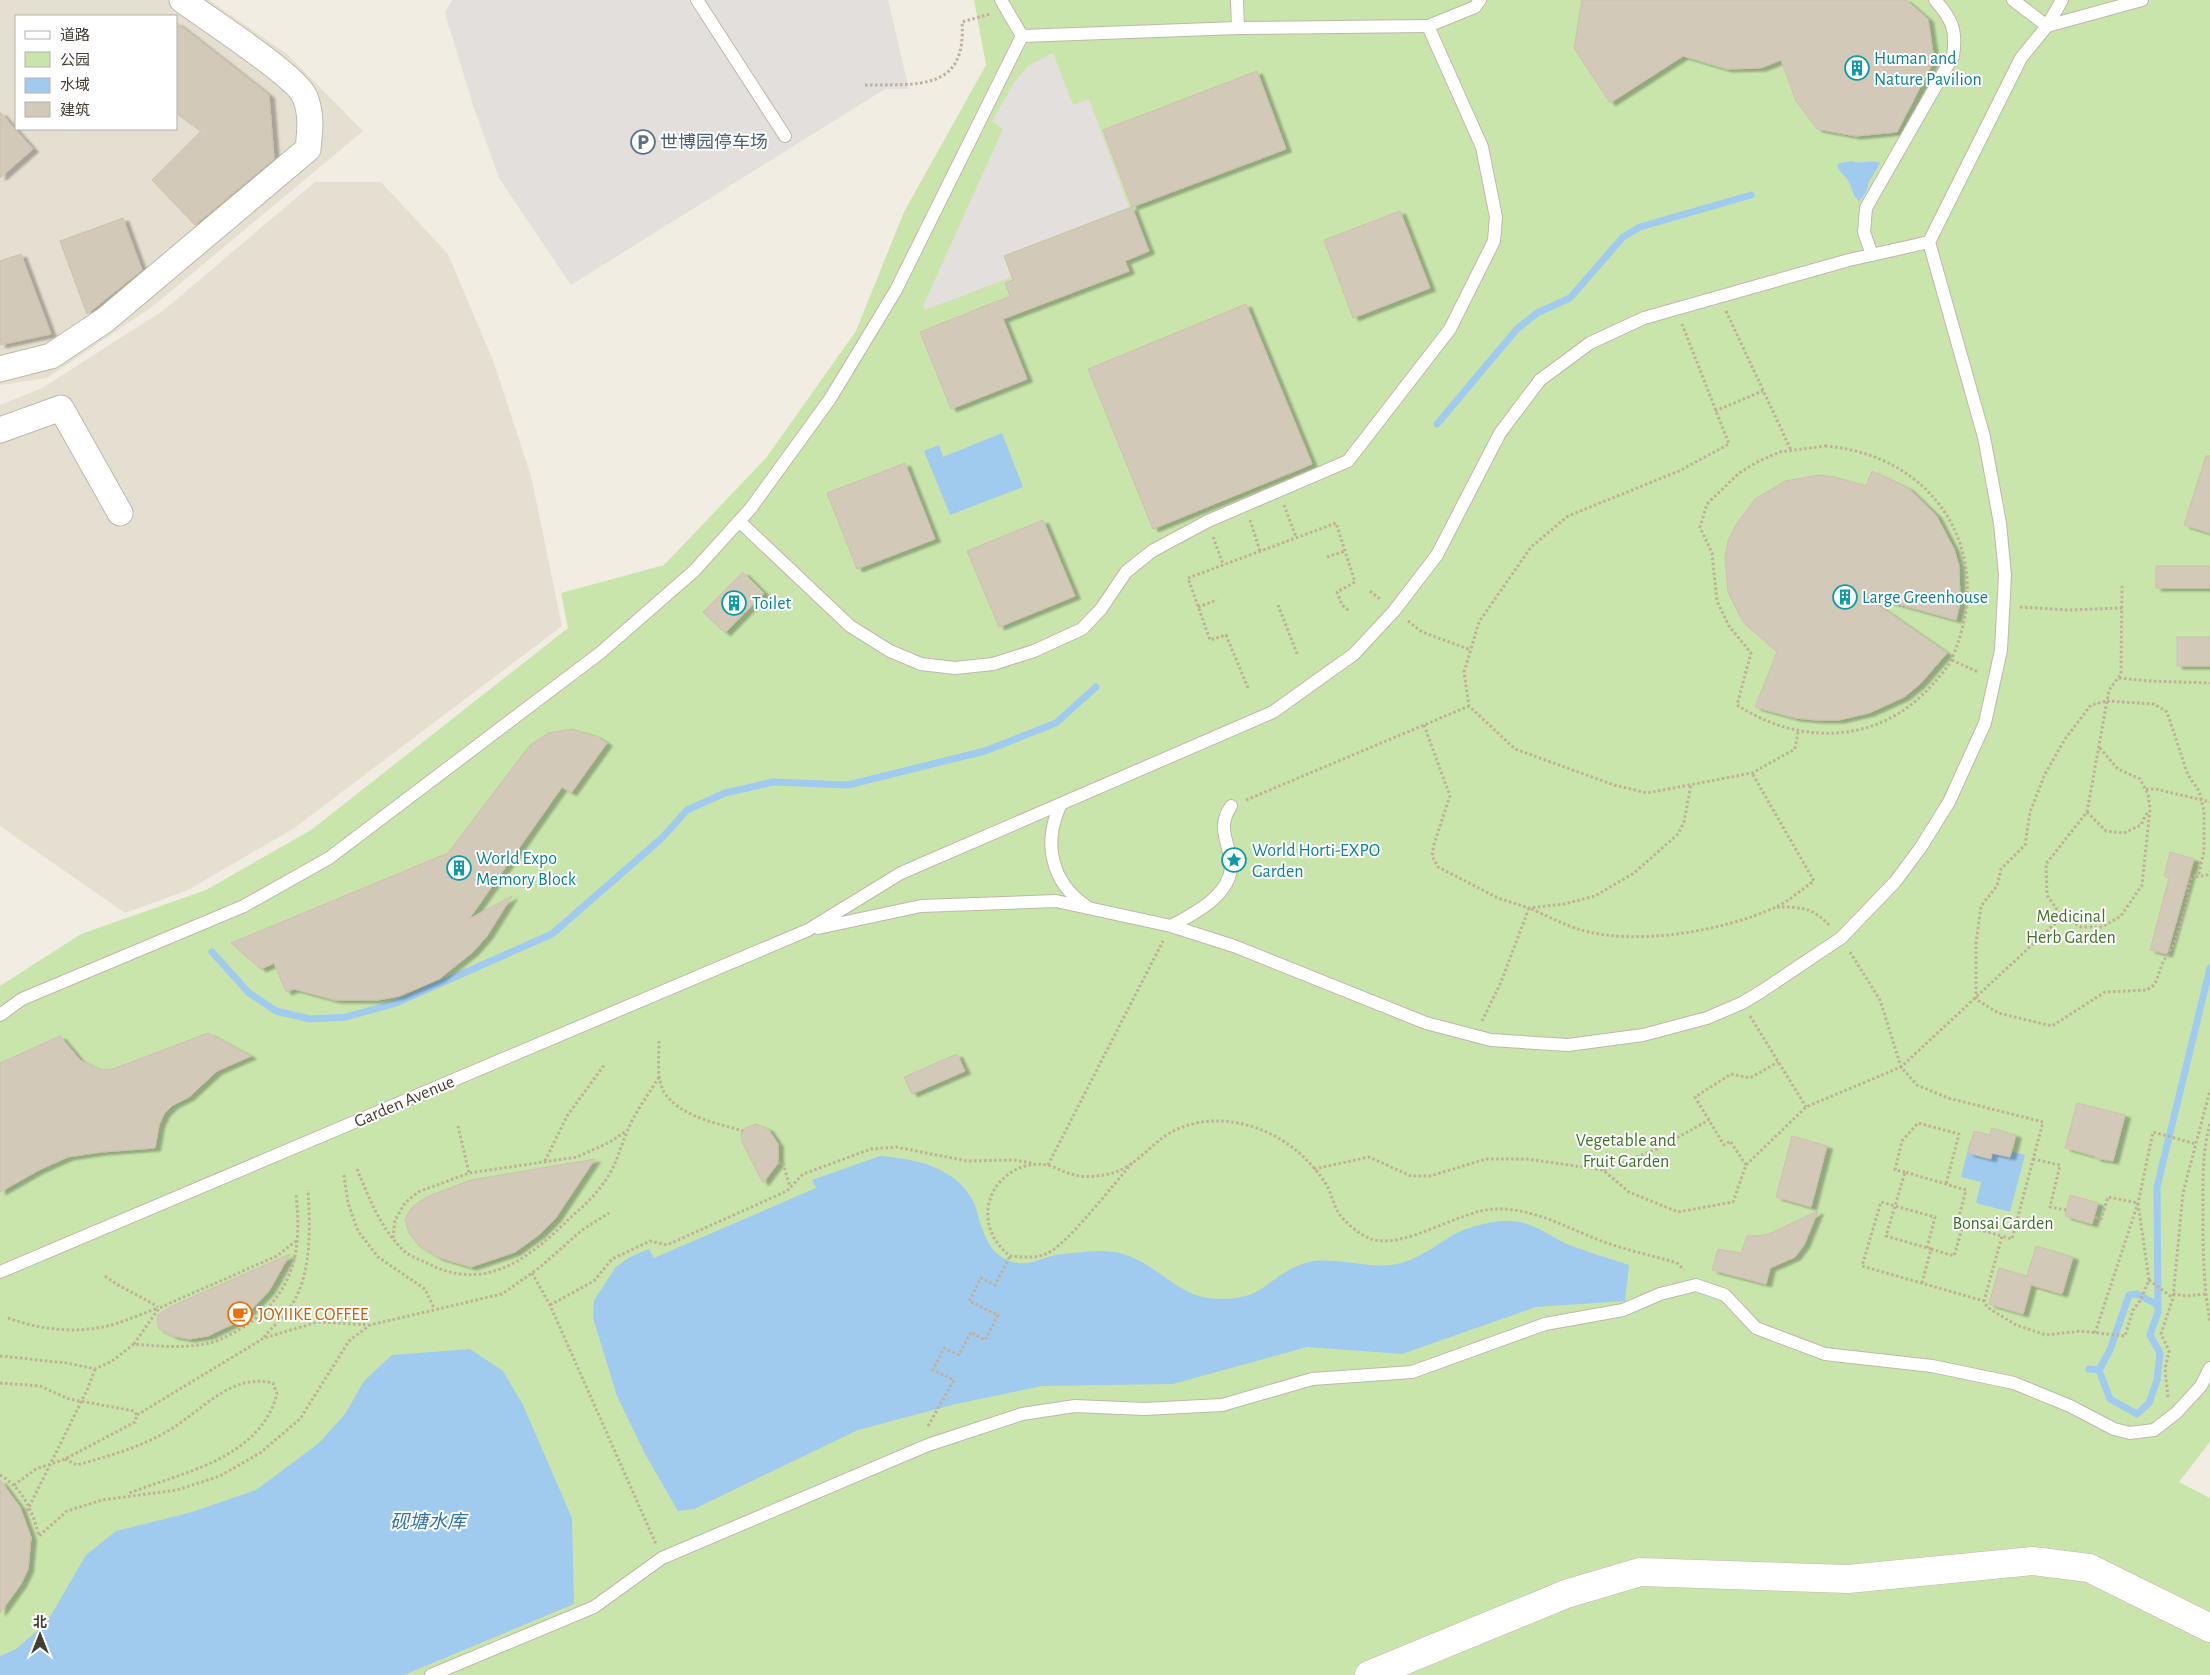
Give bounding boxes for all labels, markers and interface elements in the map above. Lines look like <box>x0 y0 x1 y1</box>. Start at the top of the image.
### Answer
legend <box>15 15 178 130</box>
text: 道路 <box>60 27 90 43</box>
place label: Human and Nature Pavilion <box>1874 50 1982 89</box>
text: 公园 <box>60 52 90 68</box>
building icon: Human and Nature Pavilion <box>1844 55 1870 81</box>
text: 水域 <box>60 77 90 93</box>
text: 建筑 <box>60 102 90 118</box>
parking icon: 世博园停车场 <box>630 129 656 155</box>
place label: 世博园停车场 <box>660 132 768 152</box>
building icon: Large Greenhouse <box>1832 584 1858 610</box>
place label: Large Greenhouse <box>1862 589 1988 607</box>
building icon: Toilet <box>721 590 747 616</box>
place label: Toilet <box>752 595 792 613</box>
place label: World Horti-EXPO Garden <box>1252 842 1380 881</box>
place icon: World Horti-EXPO Garden <box>1221 847 1247 873</box>
place label: World Expo Memory Block <box>476 850 577 889</box>
building icon: World Expo Memory Block <box>446 855 472 881</box>
park label: Medicinal Herb Garden <box>2026 908 2116 947</box>
street label: Garden Avenue <box>352 1073 457 1131</box>
park label: Vegetable and Fruit Garden <box>1576 1132 1676 1171</box>
park label: Bonsai Garden <box>1952 1215 2054 1233</box>
cafe icon: JOYIIKE COFFEE <box>227 1301 253 1327</box>
place label: JOYIIKE COFFEE <box>258 1306 369 1324</box>
water label: 砚塘水库 <box>390 1511 469 1532</box>
north arrow <box>15 1610 65 1660</box>
text: 北 <box>33 1615 47 1630</box>

